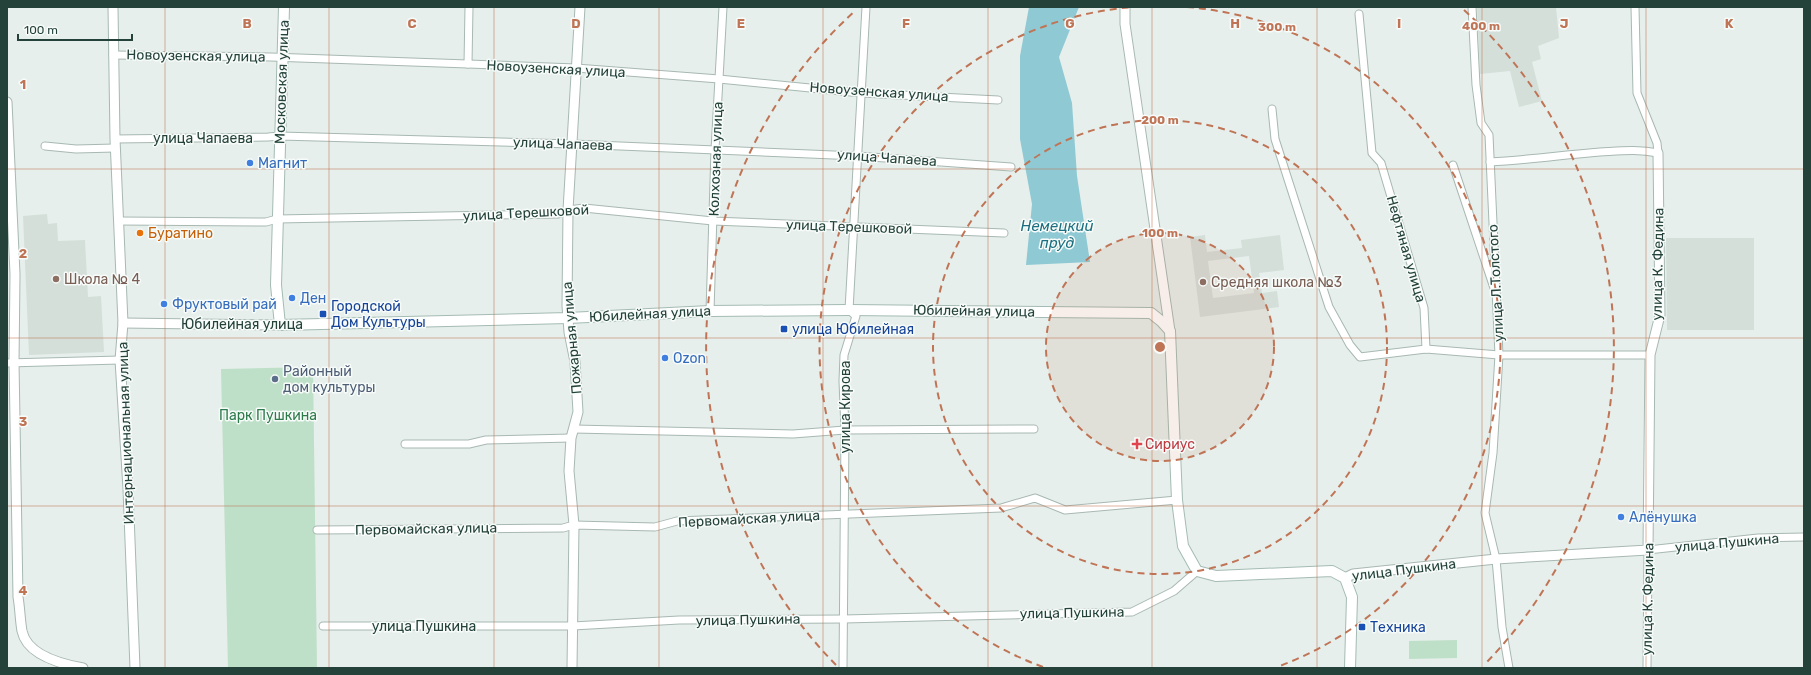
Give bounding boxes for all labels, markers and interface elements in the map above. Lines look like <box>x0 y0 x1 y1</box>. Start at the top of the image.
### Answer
scale bar <box>18 16 132 42</box>
text: B <box>242 16 252 31</box>
text: C <box>407 16 417 31</box>
text: D <box>571 16 581 31</box>
text: E <box>737 16 745 31</box>
text: F <box>902 16 910 31</box>
text: G <box>1065 16 1075 31</box>
text: H <box>1230 16 1240 31</box>
text: I <box>1397 16 1401 31</box>
text: J <box>1560 16 1568 31</box>
text: K <box>1725 16 1734 31</box>
text: 400 m <box>1462 19 1500 33</box>
street label: Московская улица <box>271 20 293 144</box>
text: 300 m <box>1258 20 1296 34</box>
text: 100 m <box>24 23 58 37</box>
street label: Новоузенская улица <box>126 46 266 66</box>
street label: Новоузенская улица <box>486 57 626 81</box>
text: 1 <box>20 77 26 92</box>
street label: Новоузенская улица <box>809 79 949 105</box>
street label: Колхозная улица <box>706 101 726 217</box>
text: 200 m <box>1141 113 1179 127</box>
street label: улица Чапаева <box>153 130 253 147</box>
street label: улица Чапаева <box>513 134 613 154</box>
street label: улица Чапаева <box>837 146 937 170</box>
place label: Магнит <box>258 155 307 172</box>
marker: Магнит <box>245 158 255 168</box>
street label: Нефтяная улица <box>1383 194 1429 304</box>
street label: улица Терешковой <box>462 201 590 225</box>
street label: улица К. Федина <box>1649 208 1667 320</box>
street label: улица Терешковой <box>786 216 912 238</box>
water label: Немецкий пруд <box>1020 217 1094 252</box>
street label: улица Л.Толстого <box>1484 224 1508 342</box>
place label: Буратино <box>148 225 213 242</box>
text: 100 m <box>1142 226 1178 240</box>
marker: Буратино <box>135 228 145 238</box>
text: 2 <box>19 246 27 261</box>
place label: Школа № 4 <box>64 271 140 288</box>
marker: Школа № 4 <box>51 274 61 284</box>
place label: Средняя школа №3 <box>1211 274 1342 291</box>
marker: Средняя школа №3 <box>1198 277 1208 287</box>
street label: Пожарная улица <box>559 281 585 395</box>
place label: Ден <box>300 290 326 307</box>
marker: Ден <box>287 293 297 303</box>
place label: Фруктовый рай <box>172 296 277 313</box>
place label: Городской Дом Культуры <box>331 298 426 331</box>
marker: Фруктовый рай <box>159 299 169 309</box>
street label: Юбилейная улица <box>913 301 1035 321</box>
street label: Юбилейная улица <box>589 302 711 326</box>
marker: Городской Дом Культуры <box>318 309 328 319</box>
street label: Юбилейная улица <box>181 316 303 333</box>
place label: улица Юбилейная <box>792 321 914 338</box>
marker: улица Юбилейная <box>779 324 789 334</box>
centre of rings <box>1153 340 1167 354</box>
street label: Интернациональная улица <box>114 341 138 525</box>
place label: Ozon <box>673 350 706 367</box>
marker: Ozon <box>660 353 670 363</box>
street label: улица Кирова <box>837 360 854 454</box>
place label: Районный дом культуры <box>283 363 375 396</box>
marker: Районный дом культуры <box>270 374 280 384</box>
park label: Парк Пушкина <box>219 407 317 424</box>
text: 3 <box>19 414 28 429</box>
place label: Сириус <box>1145 436 1195 453</box>
marker: Сириус <box>1132 439 1142 449</box>
street label: Первомайская улица <box>678 507 820 531</box>
place label: Алёнушка <box>1629 509 1697 526</box>
marker: Алёнушка <box>1616 512 1626 522</box>
street label: Первомайская улица <box>355 519 497 539</box>
street label: улица Пушкина <box>1674 530 1780 556</box>
street label: улица К. Федина <box>1639 543 1657 655</box>
street label: улица Пушкина <box>1351 555 1457 585</box>
text: 4 <box>19 583 28 598</box>
street label: улица Пушкина <box>1020 604 1124 622</box>
street label: улица Пушкина <box>696 611 800 629</box>
street label: улица Пушкина <box>372 618 476 635</box>
place label: Техника <box>1370 619 1426 636</box>
marker: Техника <box>1357 622 1367 632</box>

